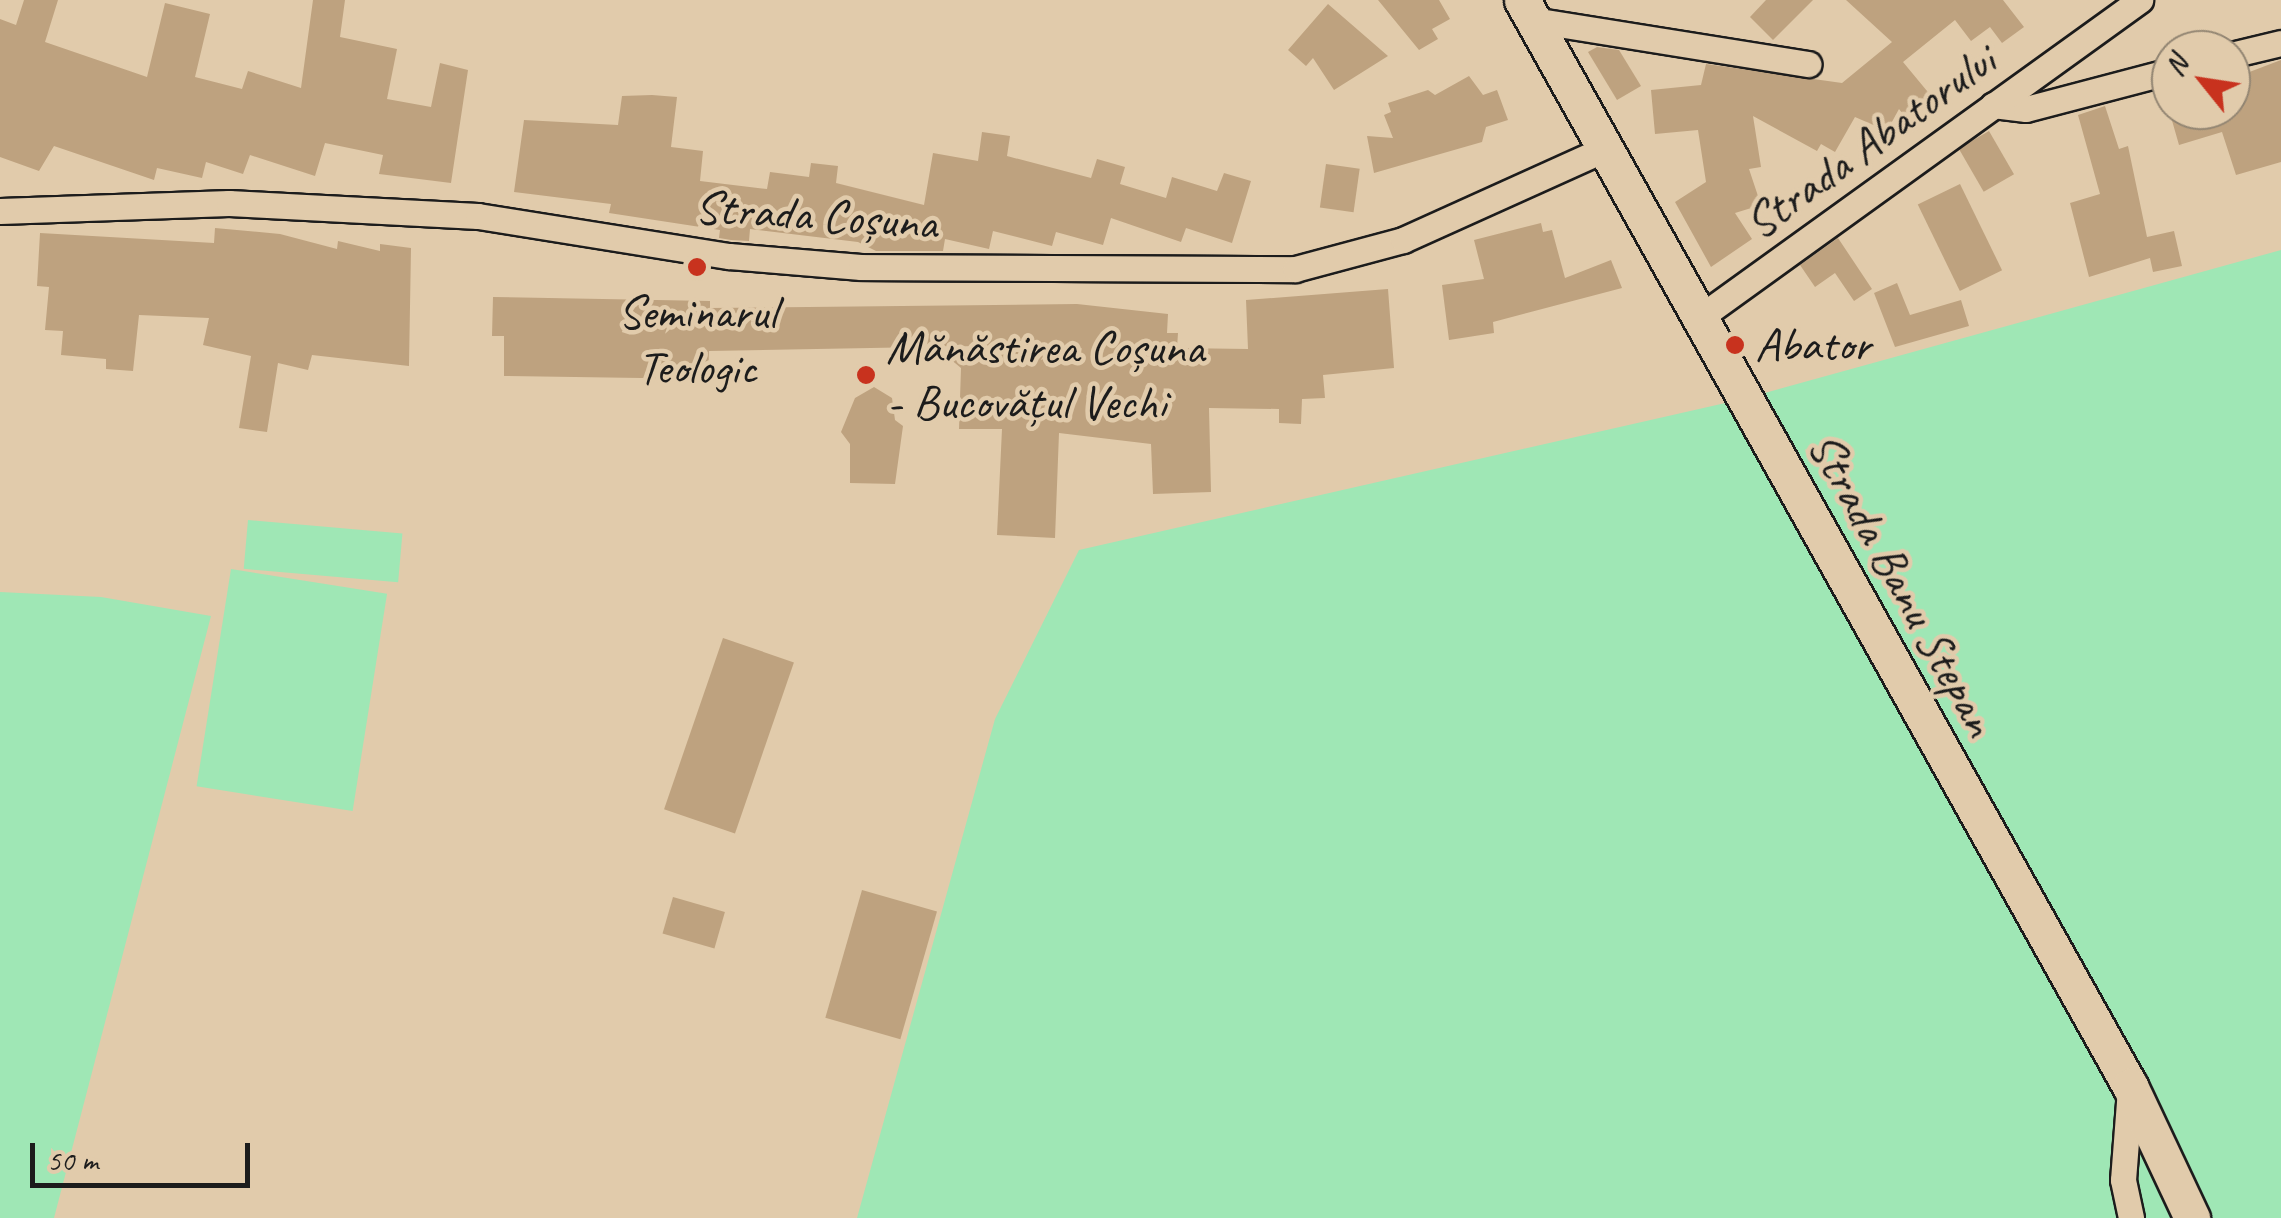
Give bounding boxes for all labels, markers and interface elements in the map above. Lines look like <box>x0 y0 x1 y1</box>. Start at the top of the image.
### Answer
north arrow <box>2151 30 2251 130</box>
street label: Strada Abatorului <box>1733 32 2007 252</box>
text: N <box>2157 49 2196 82</box>
street label: Strada Coșuna <box>693 178 939 252</box>
marker: Seminarul Teologic <box>686 256 708 278</box>
place label: Seminarul Teologic <box>618 283 776 396</box>
place label: Abator <box>1755 316 1871 374</box>
place label: Mănăstirea Coșuna - Bucovățul Vechi <box>886 318 1204 431</box>
marker: Abator <box>1724 334 1746 356</box>
marker: Mănăstirea Coșuna - Bucovățul Vechi <box>855 364 877 386</box>
street label: Strada Banu Stepan <box>1794 421 2010 747</box>
scale bar <box>35 1123 255 1185</box>
text: 50 m <box>47 1141 98 1179</box>

